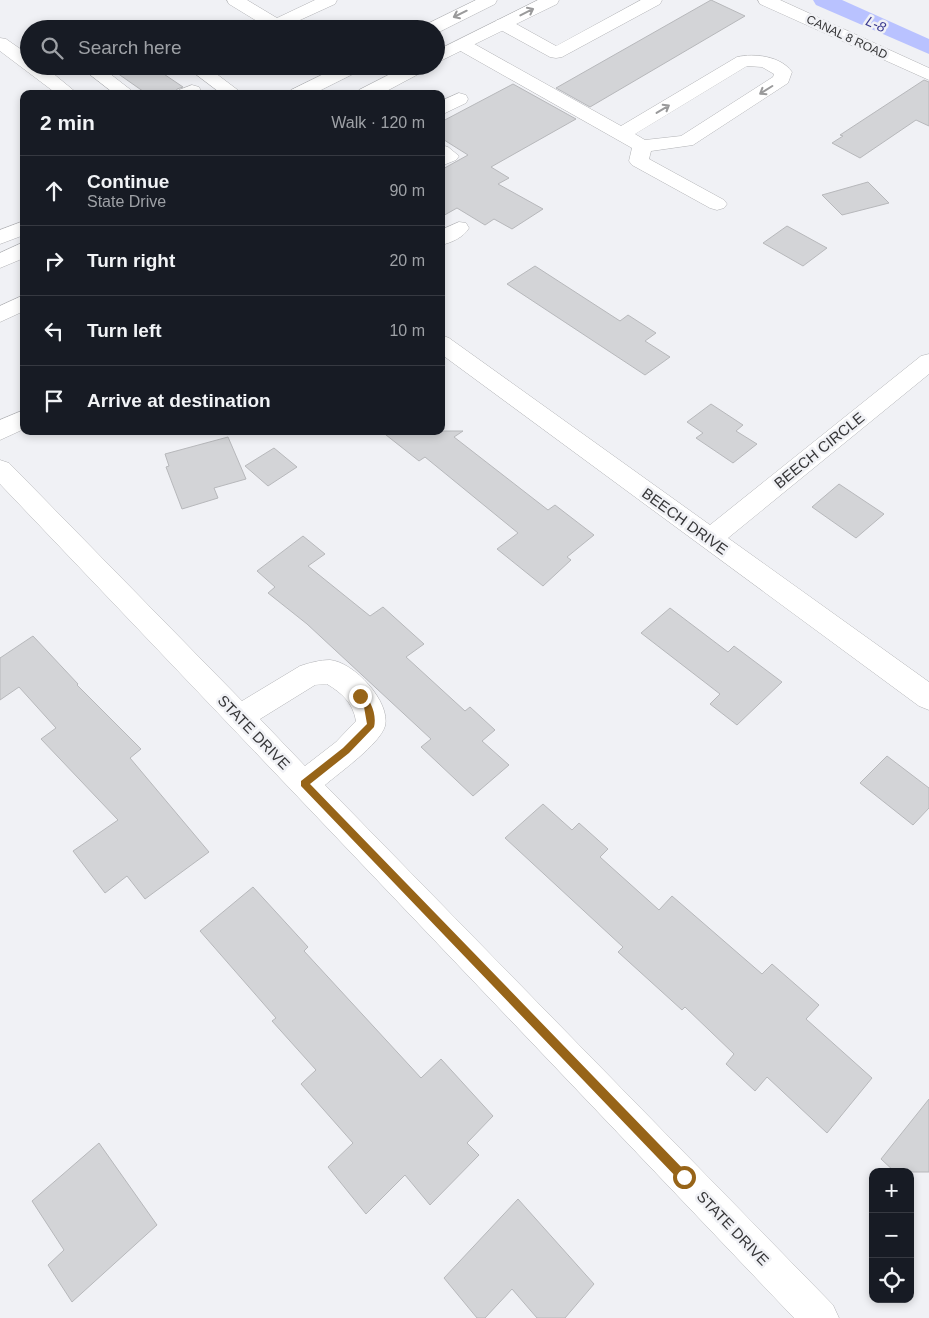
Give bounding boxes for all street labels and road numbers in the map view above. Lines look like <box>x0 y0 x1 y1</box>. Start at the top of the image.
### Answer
street label: CANAL 8 ROAD <box>804 12 890 62</box>
street label: BEECH CIRCLE <box>771 409 867 491</box>
street label: BEECH DRIVE <box>639 484 731 558</box>
street label: STATE DRIVE <box>214 692 294 772</box>
street label: STATE DRIVE <box>693 1188 773 1268</box>

